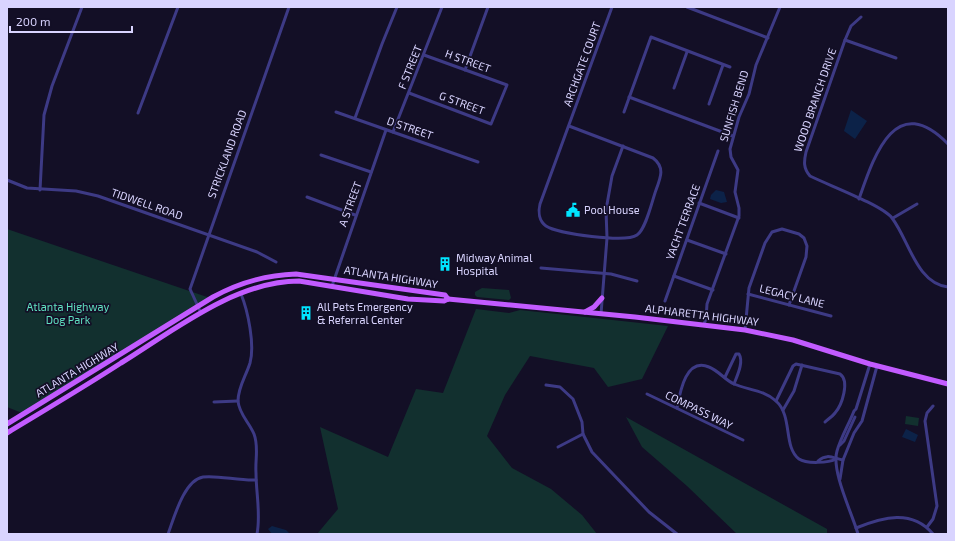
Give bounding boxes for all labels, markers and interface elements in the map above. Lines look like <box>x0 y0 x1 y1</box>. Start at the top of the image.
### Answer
scale bar <box>10 8 132 34</box>
text: 200 m <box>16 14 50 28</box>
street label: ARCHGATE COURT <box>560 19 603 108</box>
street label: F STREET <box>395 42 424 91</box>
street label: H STREET <box>443 46 493 75</box>
street label: WOOD BRANCH DRIVE <box>791 46 838 153</box>
street label: SUNFISH BEND <box>716 69 751 143</box>
street label: G STREET <box>438 88 487 117</box>
street label: STRICKLAND ROAD <box>204 108 249 200</box>
street label: D STREET <box>385 114 435 142</box>
street label: A STREET <box>335 179 364 228</box>
street label: YACHT TERRACE <box>663 182 702 262</box>
street label: TIDWELL ROAD <box>110 185 185 222</box>
public building icon: Pool House <box>565 202 581 218</box>
place label: Pool House <box>584 203 640 216</box>
place label: Midway Animal Hospital <box>456 251 533 277</box>
building icon: Midway Animal Hospital <box>437 256 453 272</box>
street label: ATLANTA HIGHWAY <box>343 263 440 290</box>
street label: LEGACY LANE <box>758 281 826 310</box>
park label: Atlanta Highway Dog Park <box>27 300 110 326</box>
place label: All Pets Emergency & Referral Center <box>317 300 413 326</box>
street label: ALPHARETTA HIGHWAY <box>644 301 760 328</box>
building icon: All Pets Emergency & Referral Center <box>298 305 314 321</box>
street label: ATLANTA HIGHWAY <box>33 339 121 400</box>
street label: COMPASS WAY <box>663 388 736 432</box>

